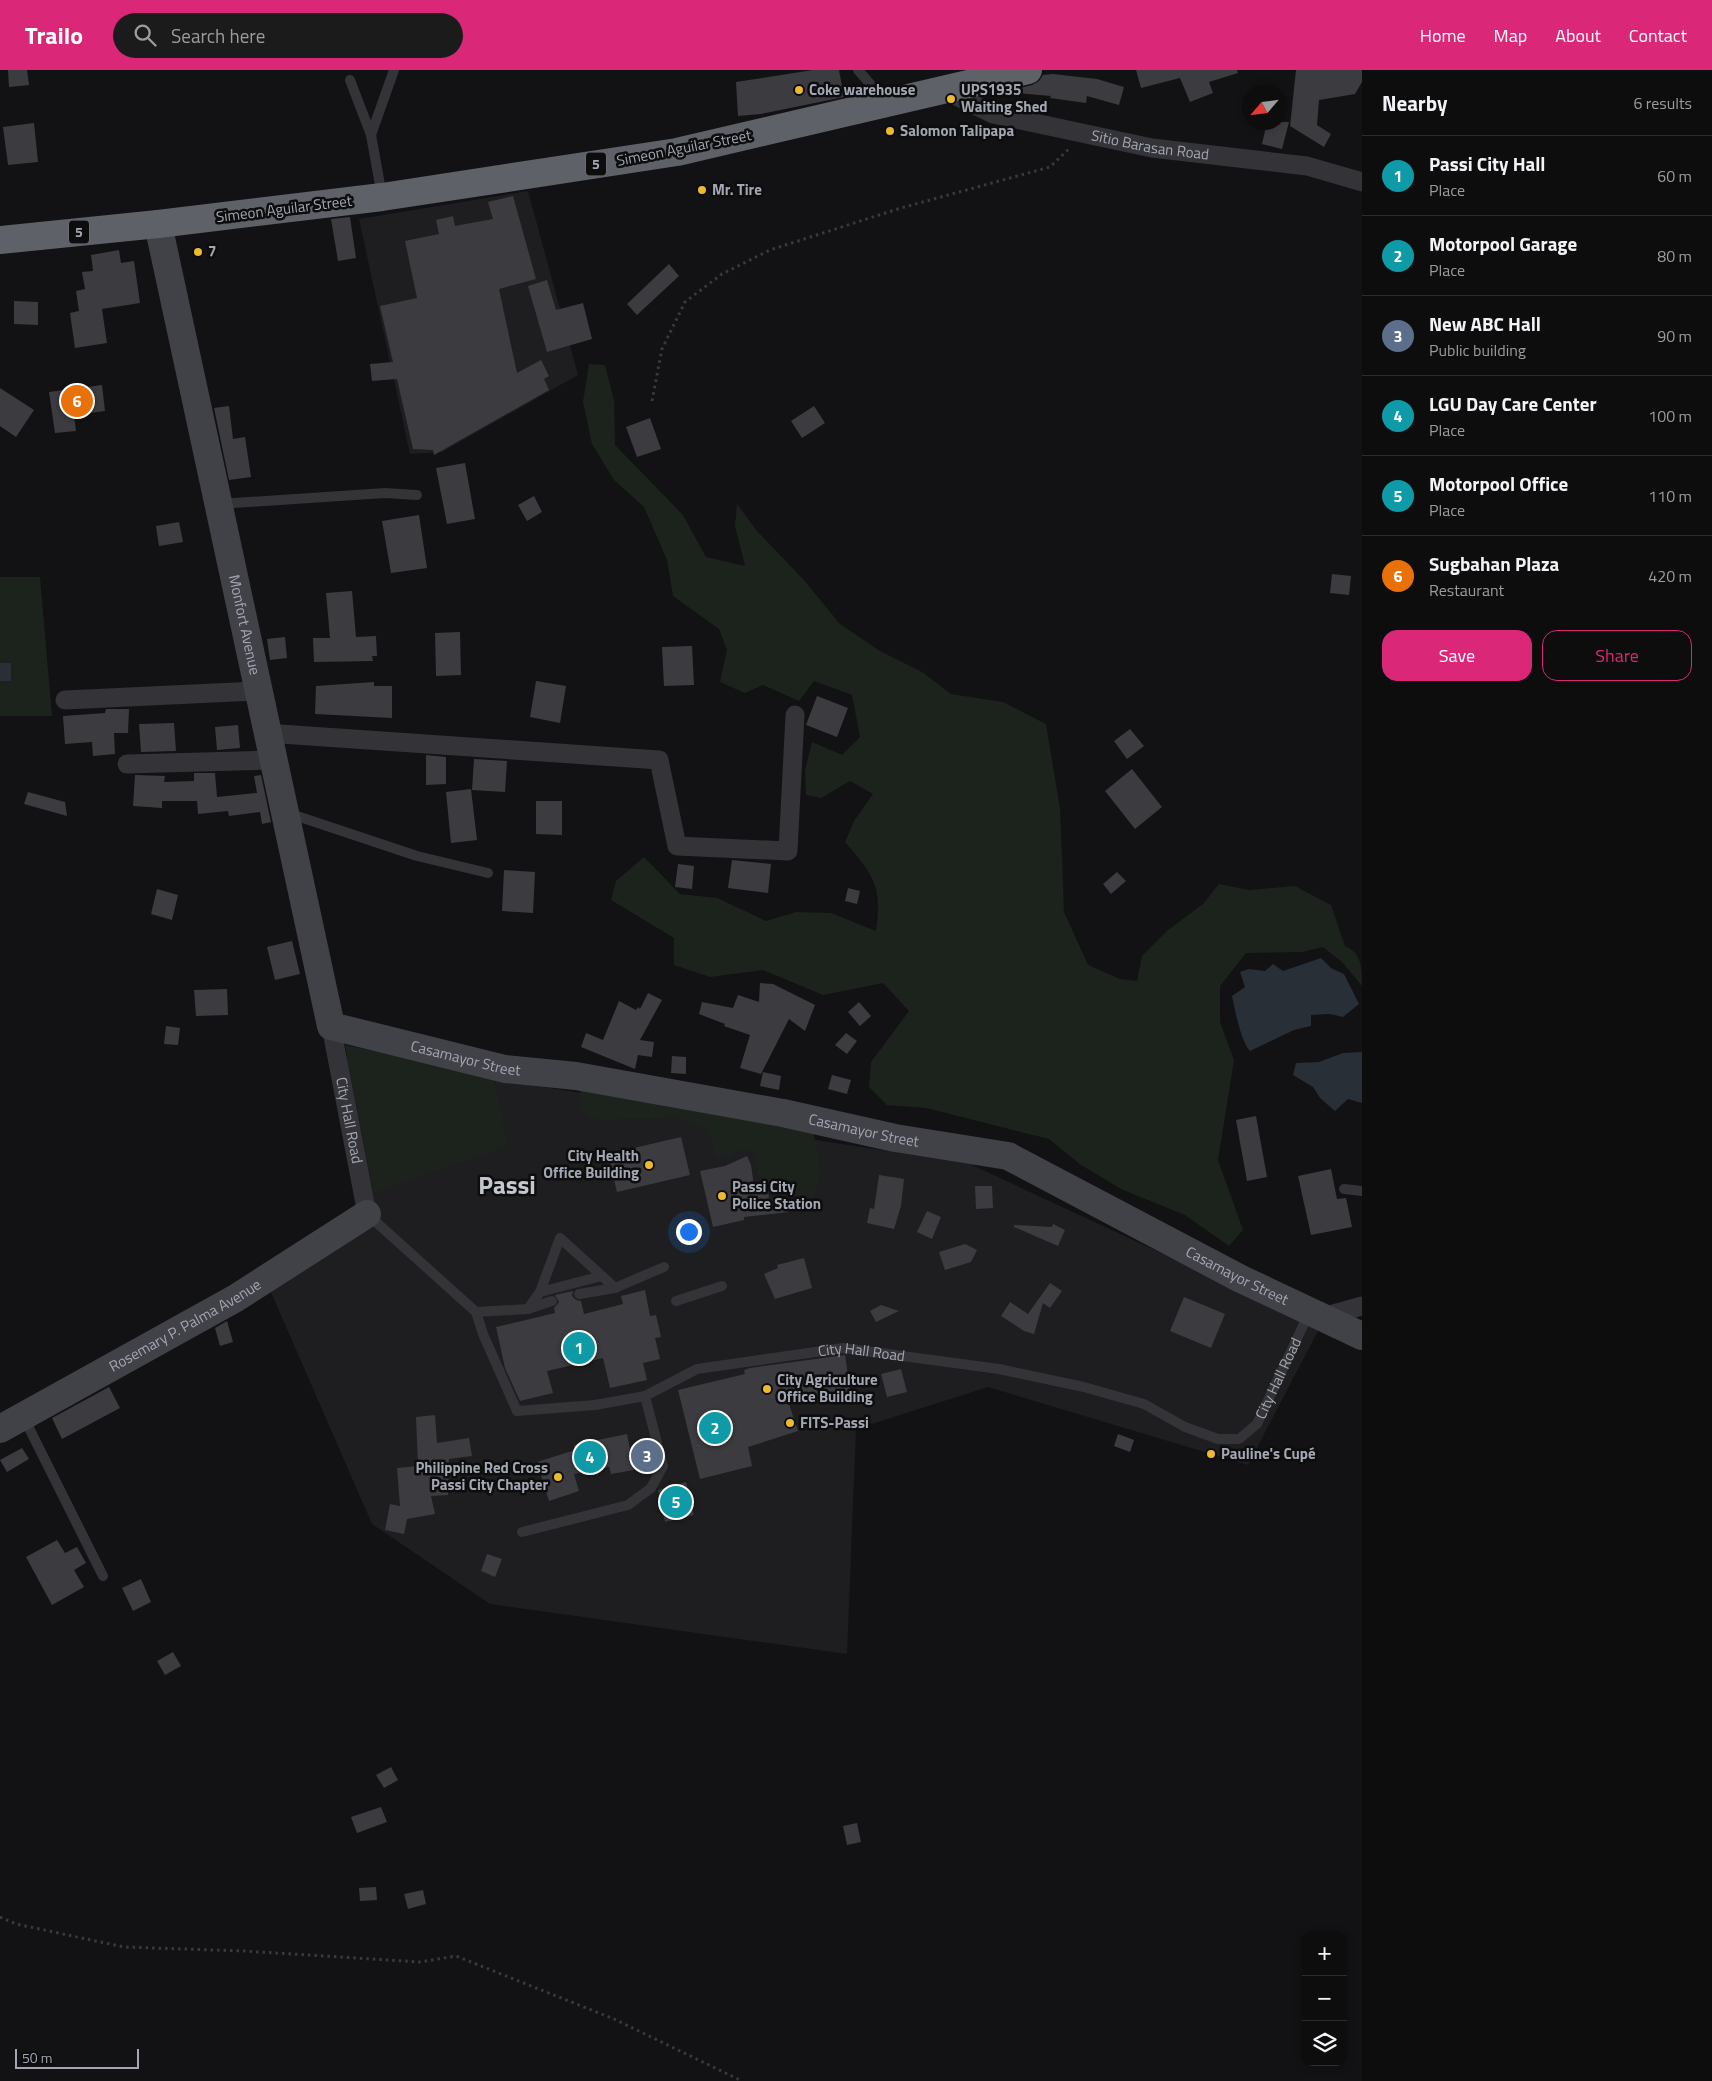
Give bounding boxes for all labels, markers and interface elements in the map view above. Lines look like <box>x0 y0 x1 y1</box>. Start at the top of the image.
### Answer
search box <box>113 13 463 58</box>
text: Trailo <box>25 17 83 53</box>
icon: search <box>131 21 159 49</box>
text: Search here <box>171 21 265 50</box>
text: Home <box>1420 22 1466 49</box>
text: Map <box>1494 22 1527 49</box>
text: About <box>1555 22 1601 49</box>
text: Contact <box>1629 22 1687 49</box>
place label: Coke warehouse <box>809 78 916 101</box>
place label: UPS1935 Waiting Shed <box>961 78 1048 118</box>
marker: Coke warehouse <box>793 84 805 96</box>
north arrow <box>1242 85 1287 130</box>
text: Nearby <box>1382 87 1447 119</box>
text: 6 results <box>1633 91 1692 115</box>
marker: UPS1935 Waiting Shed <box>945 93 957 105</box>
place label: Salomon Talipapa <box>900 119 1014 142</box>
street label: Simeon Aguilar Street <box>615 123 754 172</box>
street label: Sitio Barasan Road <box>1089 123 1210 166</box>
marker: Salomon Talipapa <box>884 125 896 137</box>
text: Passi City Hall <box>1429 149 1545 178</box>
road number: 5 <box>586 152 606 176</box>
text: 1 <box>1394 164 1402 188</box>
text: 60 m <box>1657 164 1692 188</box>
place label: Mr. Tire <box>712 178 762 201</box>
text: Place <box>1429 178 1465 202</box>
marker: Mr. Tire <box>696 184 708 196</box>
street label: Simeon Aguilar Street <box>215 189 354 228</box>
road number: 5 <box>69 220 89 243</box>
text: Motorpool Garage <box>1429 229 1577 258</box>
place label: 7 <box>208 240 216 263</box>
text: 2 <box>1394 244 1402 268</box>
text: 80 m <box>1657 244 1692 268</box>
marker: 7 <box>192 246 204 258</box>
text: Place <box>1429 258 1465 282</box>
text: New ABC Hall <box>1429 309 1541 338</box>
text: 3 <box>1394 324 1402 348</box>
text: 90 m <box>1657 324 1692 348</box>
text: Public building <box>1429 338 1526 362</box>
pin: 6 <box>61 382 93 420</box>
text: LGU Day Care Center <box>1429 389 1596 418</box>
text: 4 <box>1394 404 1402 428</box>
text: 100 m <box>1648 404 1692 428</box>
text: Place <box>1429 418 1465 442</box>
text: Motorpool Office <box>1429 469 1568 498</box>
text: 5 <box>1394 484 1402 508</box>
text: 110 m <box>1648 484 1692 508</box>
text: Place <box>1429 498 1465 522</box>
text: Sugbahan Plaza <box>1429 549 1559 578</box>
text: 6 <box>1394 564 1402 588</box>
text: 420 m <box>1648 564 1692 588</box>
street label: Monfort Avenue <box>223 572 267 677</box>
text: Restaurant <box>1429 578 1504 602</box>
button: Save <box>1382 630 1532 681</box>
button: Share <box>1542 630 1692 681</box>
street label: Casamayor Street <box>408 1034 522 1082</box>
street label: City Hall Road <box>330 1075 369 1165</box>
street label: Casamayor Street <box>806 1107 921 1153</box>
place label: City Health Office Building <box>543 1144 639 1184</box>
marker: City Health Office Building <box>643 1159 655 1171</box>
district label: Passi <box>478 1166 536 1204</box>
place label: Passi City Police Station <box>732 1175 821 1215</box>
marker: Passi City Police Station <box>716 1190 728 1202</box>
your location <box>676 1219 702 1245</box>
street label: Casamayor Street <box>1182 1240 1293 1311</box>
street label: Rosemary P. Palma Avenue <box>104 1273 265 1377</box>
pin: 1 <box>563 1329 595 1367</box>
street label: City Hall Road <box>1249 1334 1307 1423</box>
street label: City Hall Road <box>816 1336 906 1367</box>
place label: City Agriculture Office Building <box>777 1368 878 1408</box>
marker: City Agriculture Office Building <box>761 1383 773 1395</box>
pin: 2 <box>699 1409 731 1447</box>
place label: FITS-Passi <box>800 1411 869 1434</box>
marker: FITS-Passi <box>784 1417 796 1429</box>
pin: 3 <box>631 1437 663 1475</box>
pin: 4 <box>574 1438 606 1476</box>
place label: Pauline's Cupé <box>1221 1442 1316 1465</box>
marker: Pauline's Cupé <box>1205 1448 1217 1460</box>
place label: Philippine Red Cross Passi City Chapter <box>415 1456 548 1496</box>
marker: Philippine Red Cross Passi City Chapter <box>552 1471 564 1483</box>
pin: 5 <box>660 1483 692 1521</box>
map controls <box>1302 1931 1347 2066</box>
button: + <box>1302 1931 1347 1976</box>
button: − <box>1302 1976 1347 2021</box>
button: layers <box>1302 2021 1347 2066</box>
scale bar <box>15 2046 139 2069</box>
text: 50 m <box>22 2047 52 2068</box>

